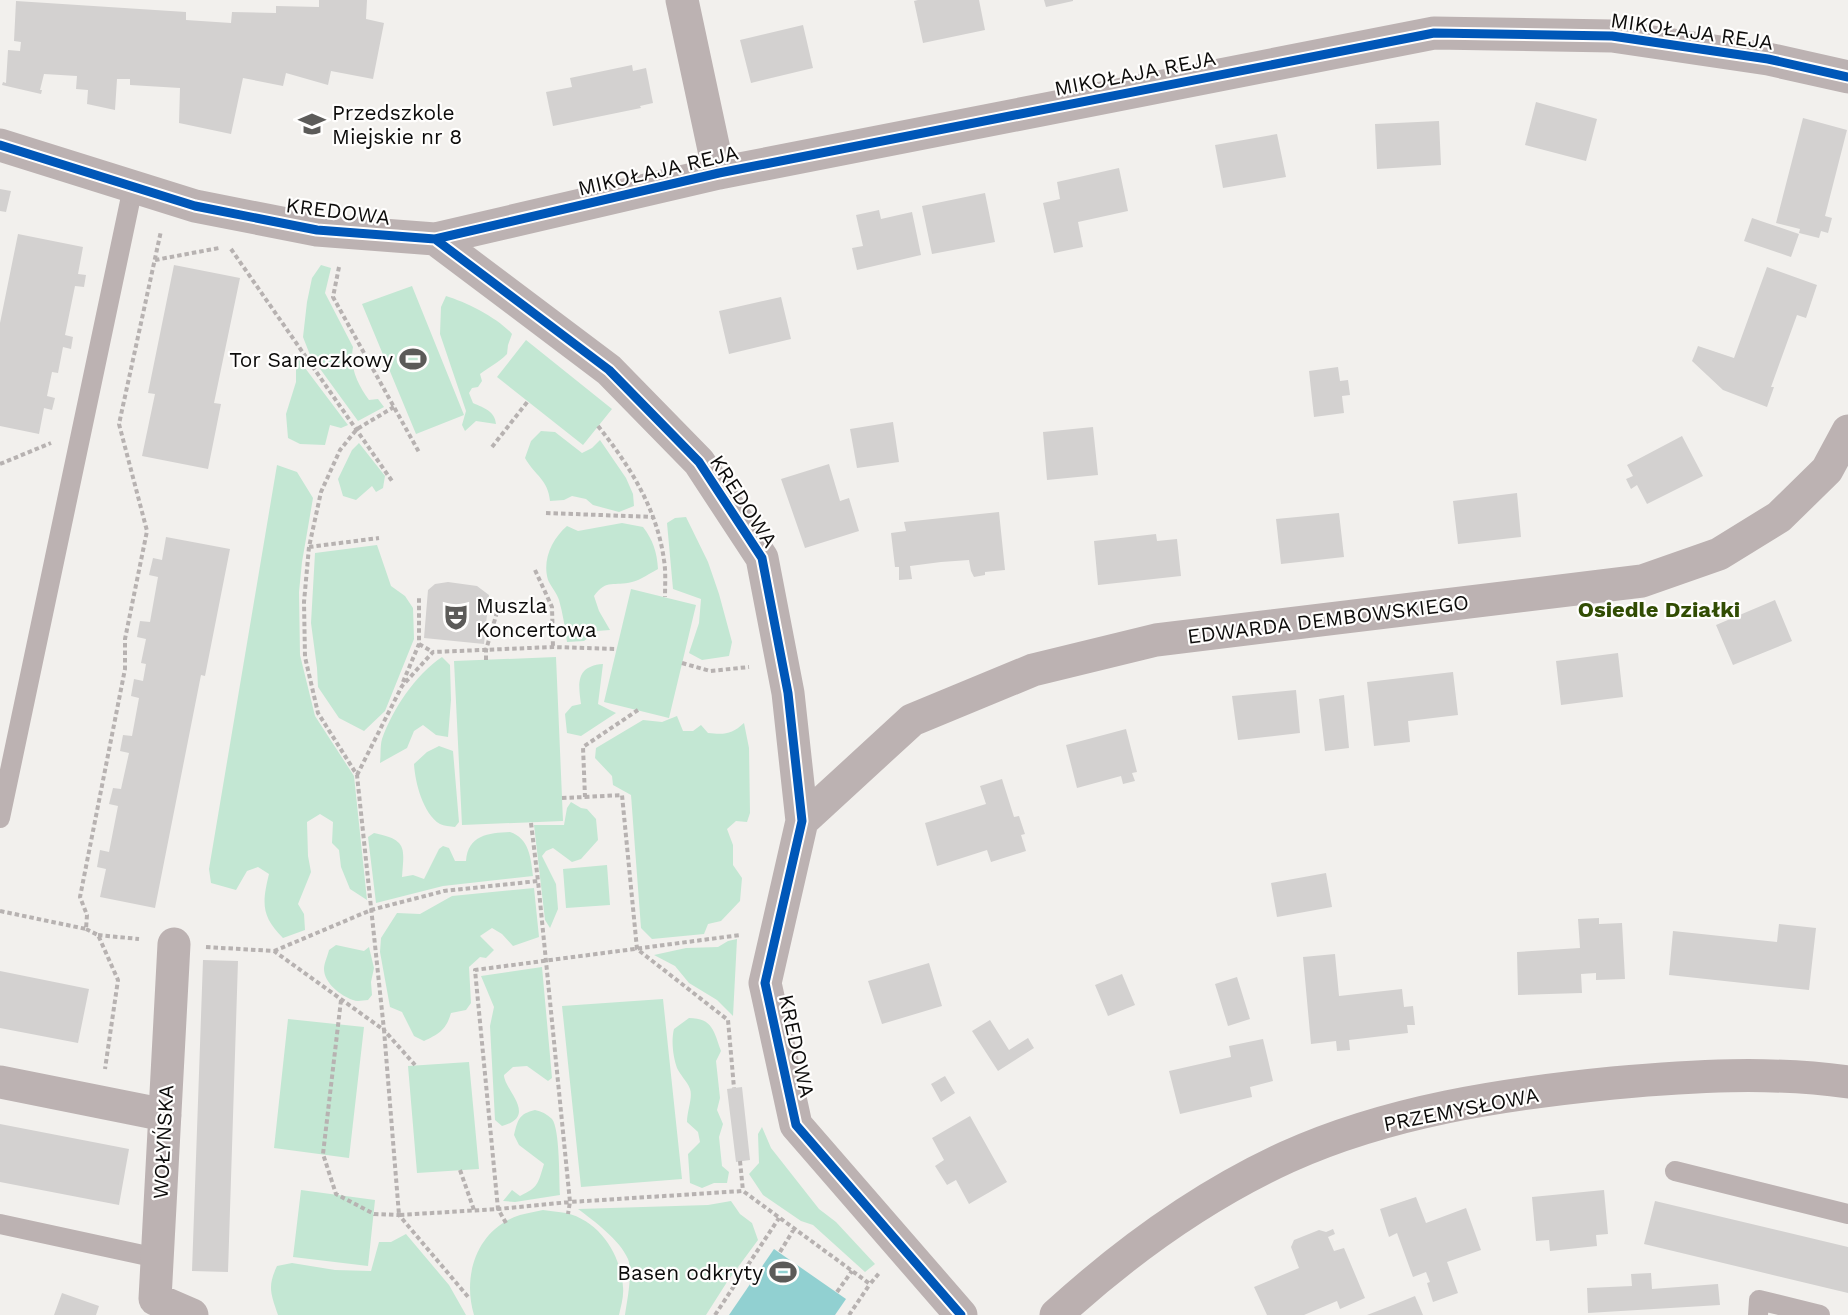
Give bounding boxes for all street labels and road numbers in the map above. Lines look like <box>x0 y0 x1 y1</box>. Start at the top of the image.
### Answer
street label: MIKOŁAJA REJA <box>1609 7 1775 55</box>
street label: MIKOŁAJA REJA <box>1052 45 1218 101</box>
street label: MIKOŁAJA REJA <box>575 139 741 201</box>
street label: KREDOWA <box>284 192 392 230</box>
street label: KREDOWA <box>705 450 783 552</box>
street label: EDWARDA DEMBOWSKIEGO <box>1186 589 1470 649</box>
street label: KREDOWA <box>774 992 820 1100</box>
street label: PRZEMYSŁOWA <box>1381 1082 1541 1136</box>
street label: WOŁYŃSKA <box>148 1084 178 1200</box>

